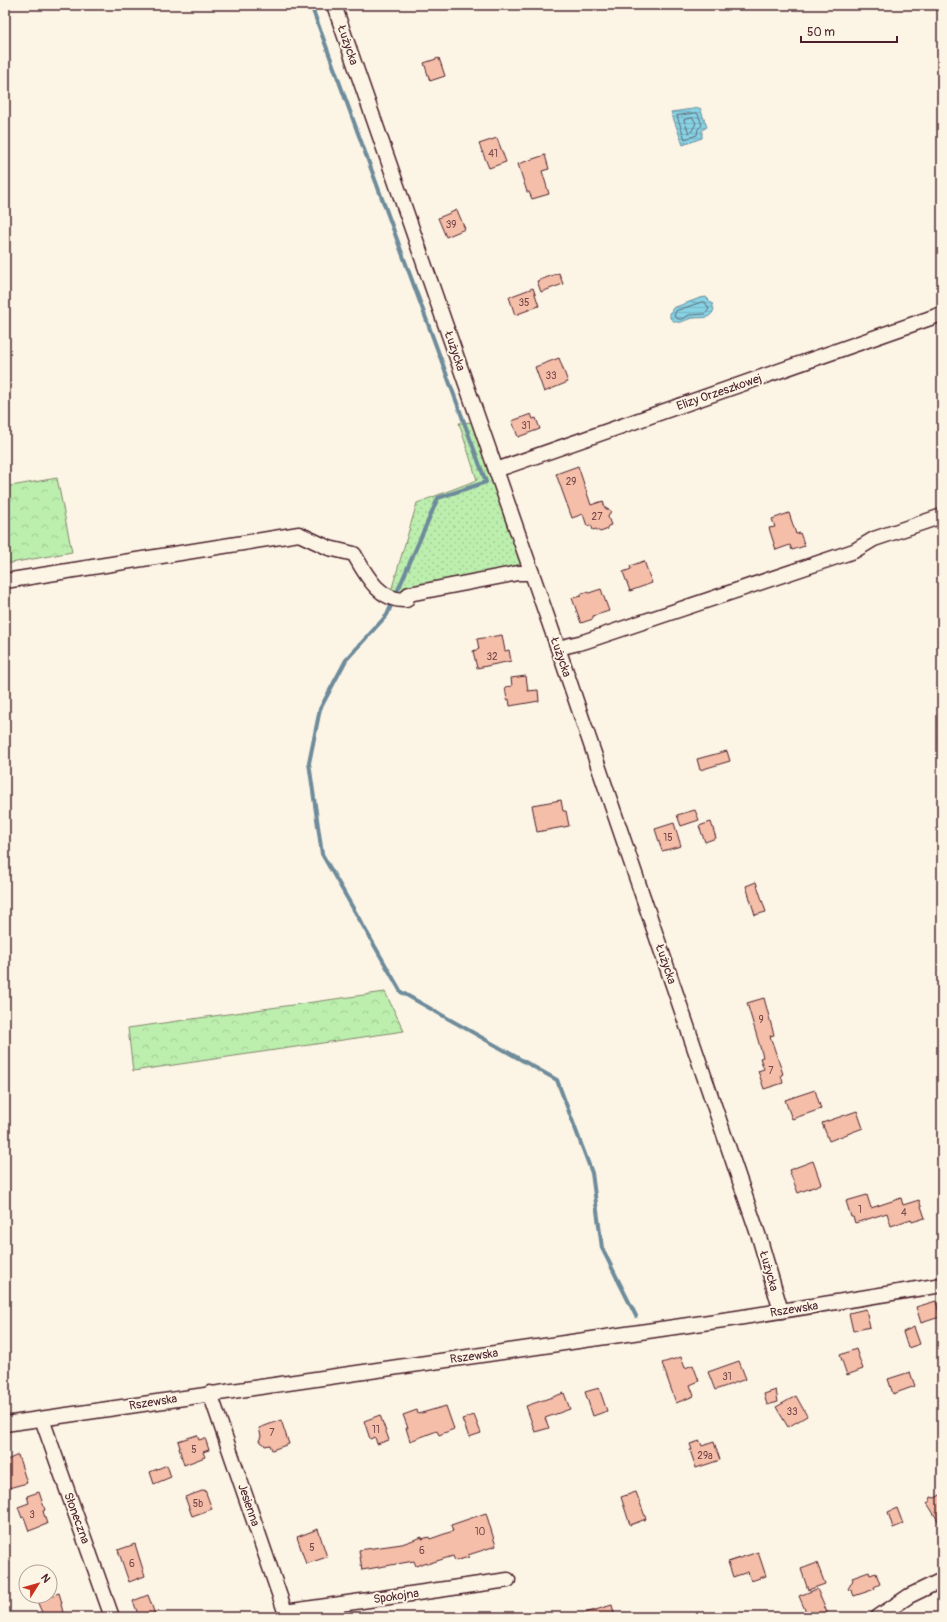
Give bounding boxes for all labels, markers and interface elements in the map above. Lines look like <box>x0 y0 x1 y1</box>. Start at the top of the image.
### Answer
scale bar <box>801 18 897 44</box>
street label: Łużycka <box>333 22 361 67</box>
text: 50 m <box>807 25 835 40</box>
house number: 41 <box>488 148 498 160</box>
house number: 39 <box>446 219 456 231</box>
house number: 35 <box>519 297 530 309</box>
street label: Łużycka <box>440 328 468 373</box>
house number: 33 <box>545 370 557 382</box>
street label: Elizy Orzeszkowej <box>675 371 764 414</box>
house number: 31 <box>521 420 531 432</box>
house number: 29 <box>566 476 576 488</box>
house number: 27 <box>592 511 603 523</box>
street label: Łużycka <box>546 634 574 679</box>
house number: 32 <box>486 651 498 663</box>
house number: 15 <box>663 832 673 844</box>
street label: Łużycka <box>651 941 679 986</box>
house number: 9 <box>758 1014 764 1026</box>
house number: 7 <box>768 1065 774 1077</box>
house number: 1 <box>858 1204 862 1216</box>
house number: 4 <box>901 1207 907 1219</box>
street label: Łużycka <box>755 1248 781 1293</box>
street label: Rszewska <box>769 1298 820 1321</box>
street label: Rszewska <box>449 1346 500 1367</box>
house number: 31 <box>722 1371 732 1383</box>
street label: Rszewska <box>128 1391 179 1414</box>
house number: 33 <box>786 1406 798 1418</box>
house number: 11 <box>372 1424 380 1436</box>
house number: 7 <box>269 1427 275 1439</box>
house number: 5 <box>191 1444 197 1456</box>
house number: 29a <box>697 1450 713 1462</box>
street label: Jesienna <box>234 1482 263 1529</box>
street label: Słoneczna <box>60 1490 93 1546</box>
house number: 5b <box>193 1498 203 1510</box>
house number: 3 <box>29 1509 35 1521</box>
house number: 10 <box>475 1526 486 1538</box>
house number: 5 <box>309 1542 315 1554</box>
house number: 6 <box>419 1545 425 1557</box>
house number: 6 <box>129 1558 135 1570</box>
north arrow <box>18 1564 58 1604</box>
text: N <box>38 1571 53 1586</box>
street label: Spokojna <box>372 1586 420 1607</box>

